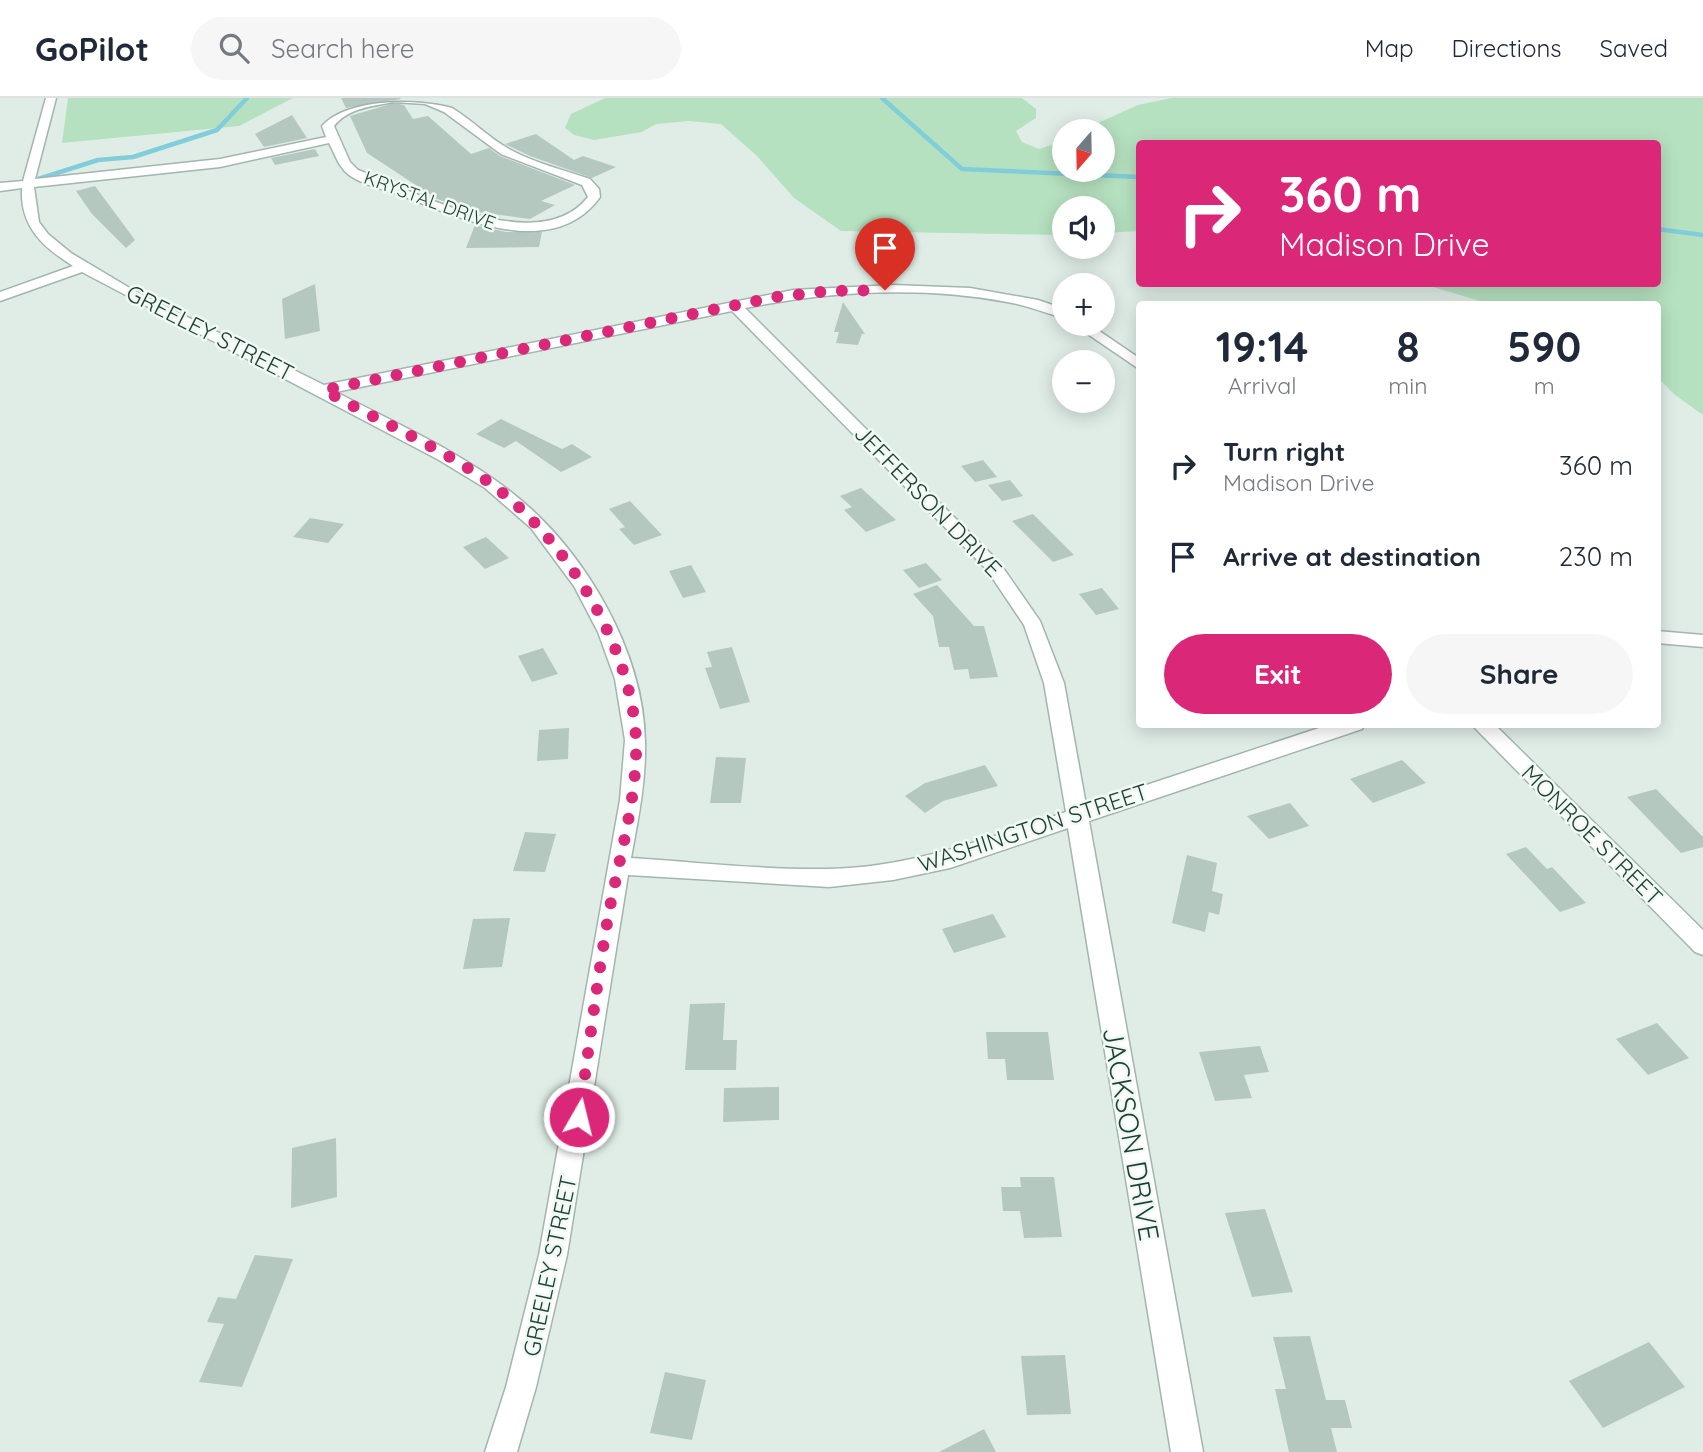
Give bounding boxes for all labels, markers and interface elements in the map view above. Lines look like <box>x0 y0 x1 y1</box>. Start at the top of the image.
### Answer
search box <box>191 17 681 80</box>
text: GoPilot <box>35 28 149 69</box>
icon: search <box>215 29 253 67</box>
text: Search here <box>271 32 414 65</box>
text: Map <box>1365 33 1414 63</box>
text: Directions <box>1452 33 1562 63</box>
text: Saved <box>1600 33 1668 63</box>
north arrow <box>1052 119 1115 182</box>
map controls <box>1052 119 1115 413</box>
text: 360 m <box>1279 163 1421 224</box>
street label: KRYSTAL DRIVE <box>361 165 499 235</box>
icon: right <box>1164 168 1255 259</box>
button: sound <box>1052 196 1115 259</box>
pin <box>855 218 915 290</box>
text: Madison Drive <box>1279 224 1490 264</box>
icon: arrive <box>866 229 904 267</box>
button: + <box>1052 273 1115 336</box>
street label: GREELEY STREET <box>122 278 299 387</box>
text: 19:14 <box>1216 320 1309 373</box>
text: 8 <box>1396 320 1419 373</box>
text: 590 <box>1507 320 1581 373</box>
button: − <box>1052 350 1115 413</box>
text: Arrival <box>1228 371 1297 400</box>
text: min <box>1388 371 1428 400</box>
text: m <box>1534 371 1555 400</box>
street label: JEFFERSON DRIVE <box>848 419 1008 583</box>
text: Turn right <box>1223 435 1345 468</box>
icon: right <box>1164 447 1202 485</box>
text: 360 m <box>1559 449 1633 482</box>
text: Madison Drive <box>1223 468 1374 497</box>
icon: arrive <box>1164 538 1202 576</box>
text: Arrive at destination <box>1223 540 1481 573</box>
text: 230 m <box>1559 540 1633 573</box>
button: Exit <box>1164 634 1392 714</box>
button: Share <box>1406 634 1633 714</box>
street label: MONROE STREET <box>1516 758 1669 911</box>
street label: WASHINGTON STREET <box>914 777 1152 878</box>
street label: JACKSON DRIVE <box>1095 1024 1167 1243</box>
position arrow <box>542 1080 616 1154</box>
street label: GREELEY STREET <box>516 1173 583 1359</box>

